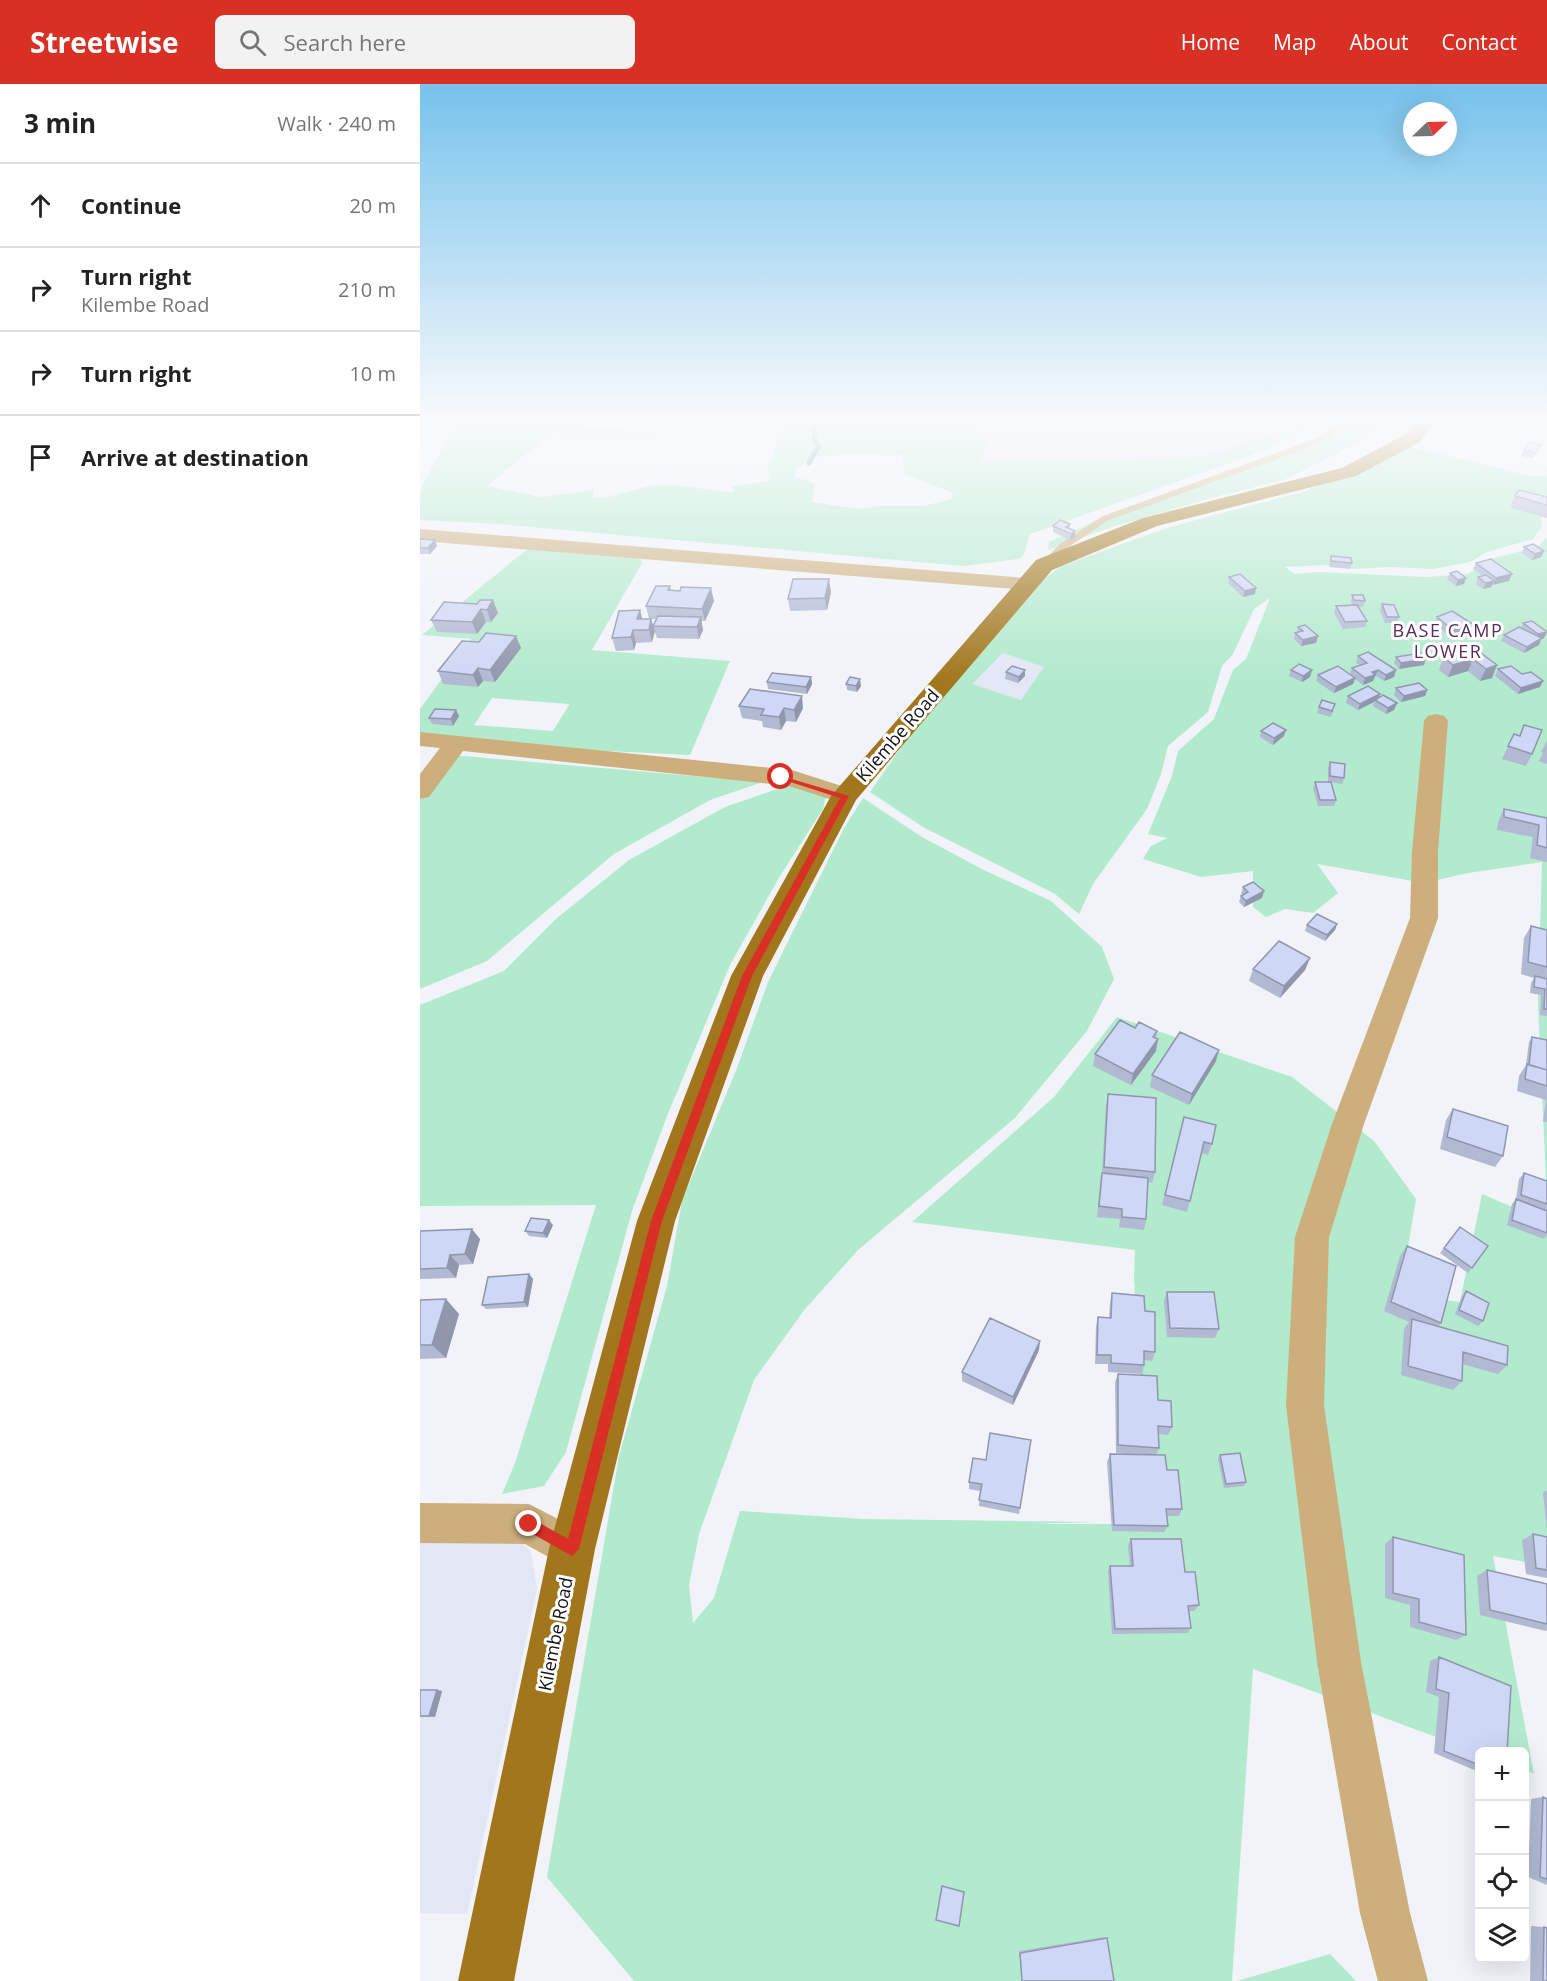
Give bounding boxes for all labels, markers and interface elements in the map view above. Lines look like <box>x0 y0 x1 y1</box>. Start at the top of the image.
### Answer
search box <box>215 15 635 69</box>
text: Streetwise <box>30 23 179 61</box>
icon: search <box>236 26 269 59</box>
text: Search here <box>284 27 406 57</box>
text: Home <box>1181 28 1240 56</box>
text: Map <box>1273 28 1316 56</box>
text: About <box>1349 28 1409 56</box>
text: Contact <box>1442 28 1517 56</box>
north arrow <box>1403 102 1457 156</box>
text: 3 min <box>24 105 96 141</box>
text: Walk · 240 m <box>277 110 396 137</box>
icon: ahead <box>24 189 57 222</box>
text: Continue <box>81 190 181 220</box>
text: 20 m <box>349 192 396 219</box>
text: Turn right <box>81 261 192 291</box>
icon: right <box>24 273 57 306</box>
text: 210 m <box>338 276 396 303</box>
text: Kilembe Road <box>81 291 209 318</box>
icon: right <box>24 357 57 390</box>
text: Turn right <box>81 358 192 388</box>
text: 10 m <box>349 360 396 387</box>
icon: arrive <box>24 441 57 474</box>
text: Arrive at destination <box>81 442 309 472</box>
district label: BASE CAMP LOWER <box>1393 618 1503 663</box>
street label: Kilembe Road <box>850 683 944 787</box>
route start <box>767 763 793 789</box>
route end <box>515 1510 541 1536</box>
street label: Kilembe Road <box>532 1575 578 1693</box>
map controls <box>1475 1747 1529 1963</box>
button: + <box>1475 1747 1529 1801</box>
button: − <box>1475 1801 1529 1855</box>
button: locate <box>1475 1855 1529 1909</box>
button: layers <box>1475 1909 1529 1963</box>

